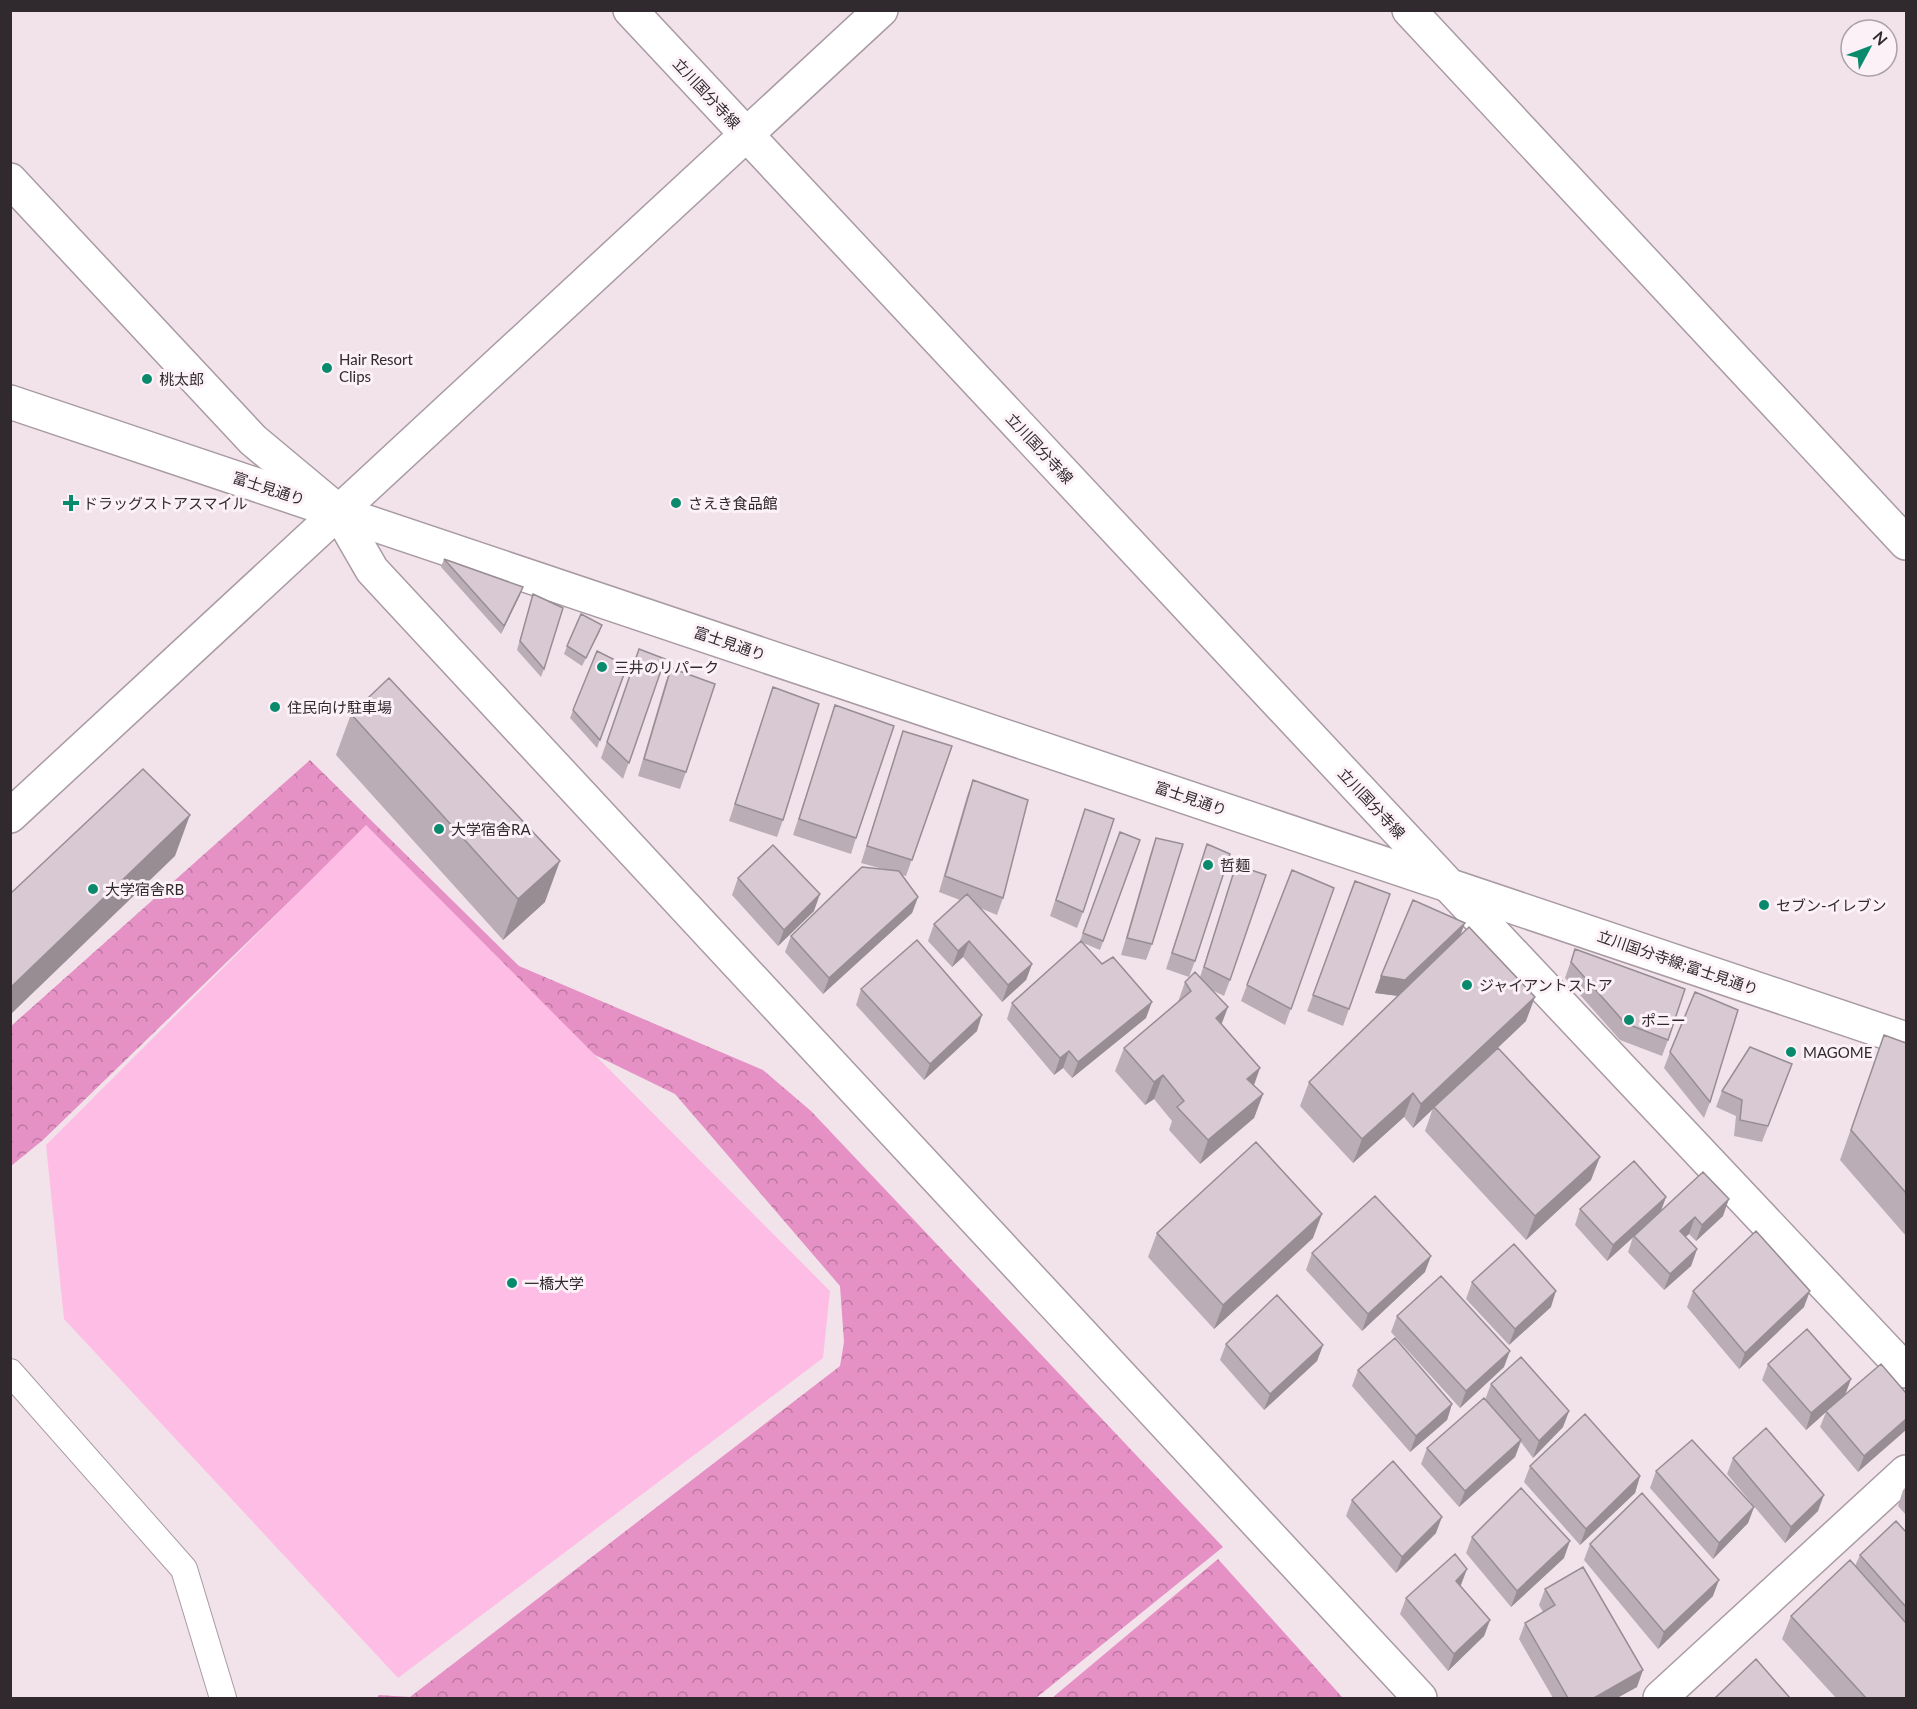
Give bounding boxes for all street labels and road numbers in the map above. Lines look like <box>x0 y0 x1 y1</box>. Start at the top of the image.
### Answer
street label: 立川国分寺線 <box>670 54 744 132</box>
street label: 立川国分寺線 <box>1003 409 1077 487</box>
street label: 富士見通り <box>231 468 307 508</box>
street label: 富士見通り <box>692 622 768 664</box>
street label: 立川国分寺線 <box>1335 764 1409 842</box>
street label: 富士見通り <box>1153 777 1229 819</box>
street label: 立川国分寺線;富士見通り <box>1595 926 1761 998</box>

